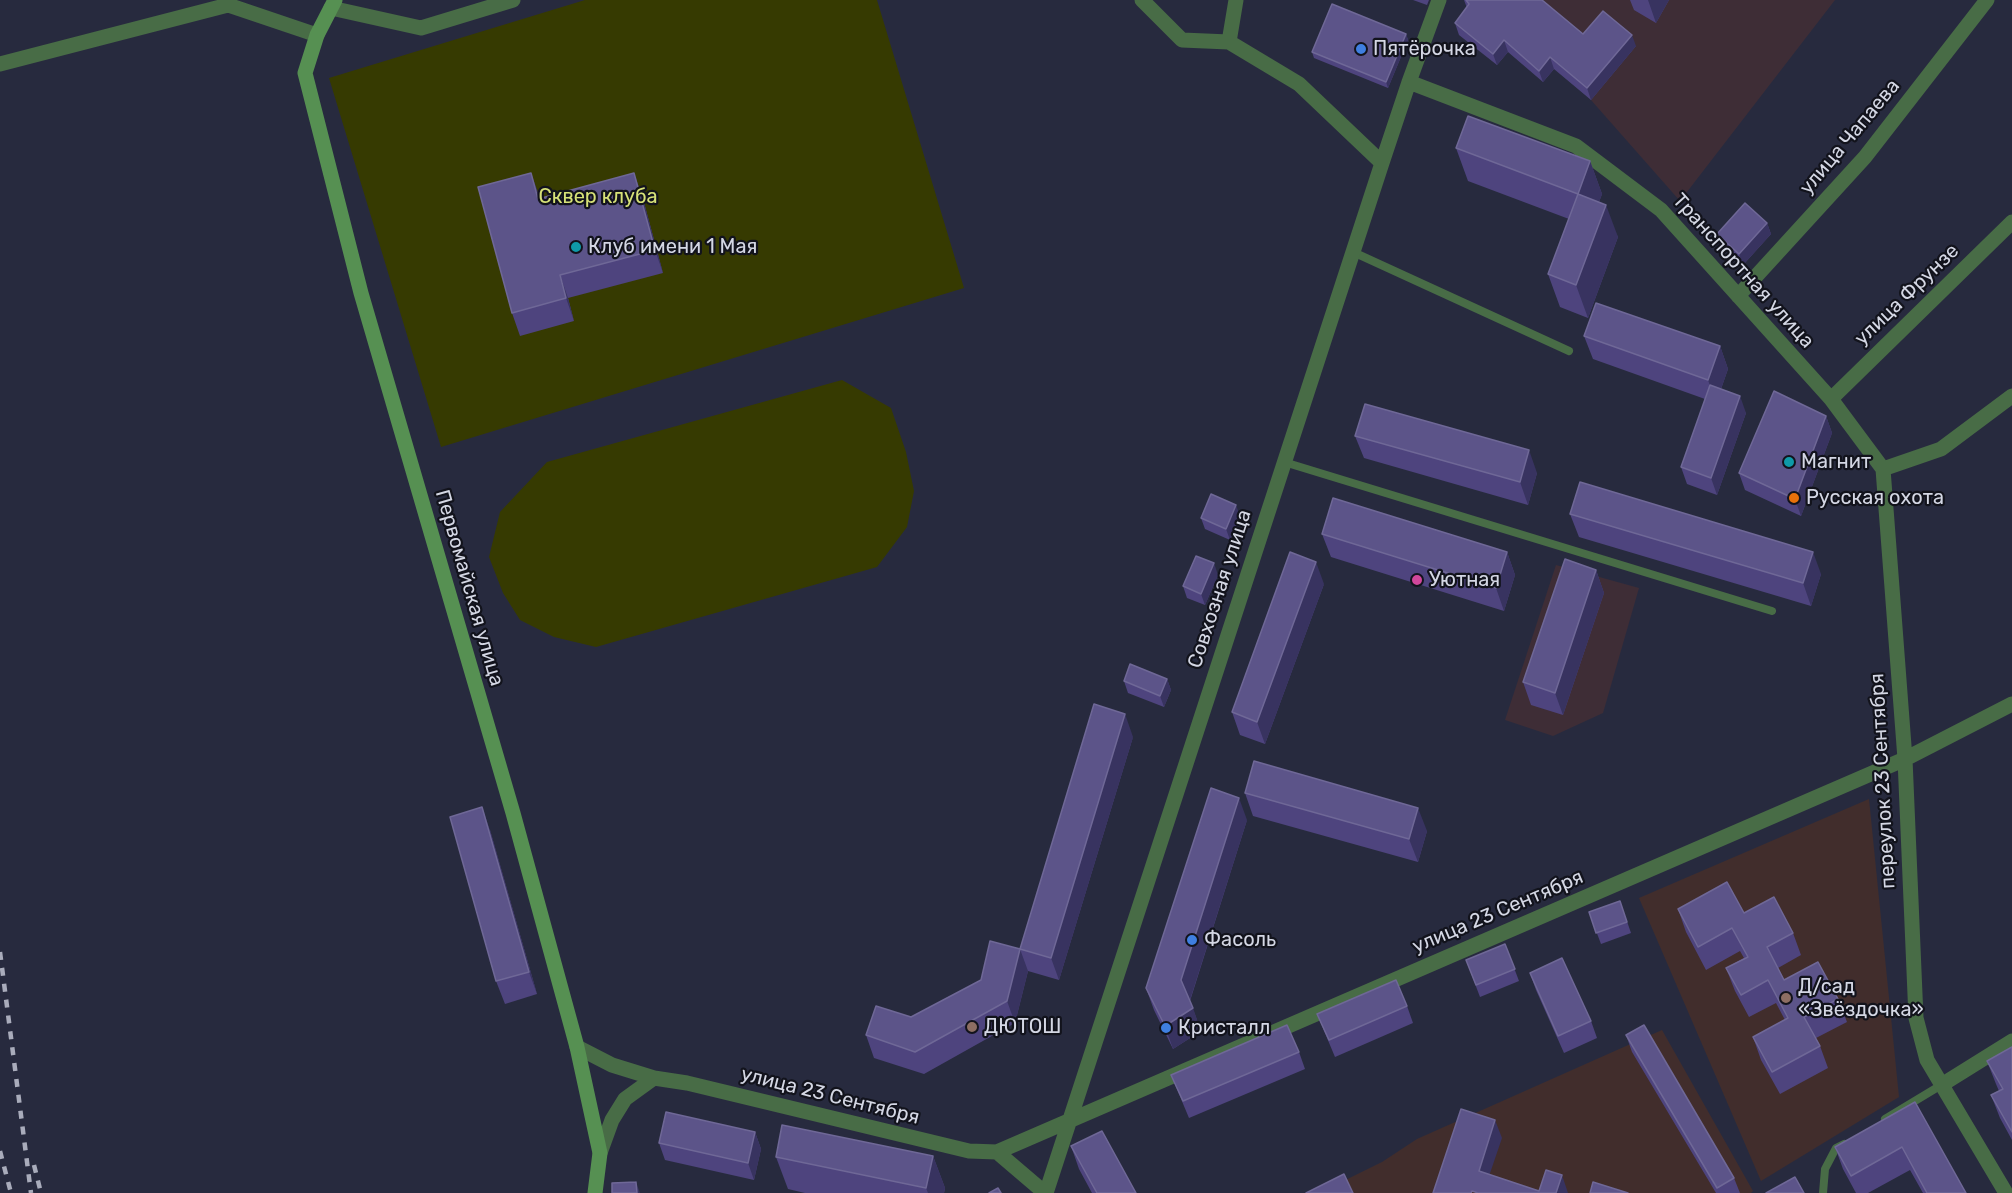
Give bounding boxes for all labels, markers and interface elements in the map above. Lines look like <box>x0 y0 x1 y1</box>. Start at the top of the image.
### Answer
place label: Пятёрочка <box>1373 37 1476 61</box>
marker: Пятёрочка <box>1354 42 1368 56</box>
street label: улица Чапаева <box>1795 75 1905 199</box>
park label: Сквер клуба <box>538 185 658 209</box>
street label: Транспортная улица <box>1667 189 1819 353</box>
place label: Клуб имени 1 Мая <box>588 235 757 259</box>
street label: улица Фрунзе <box>1850 239 1964 351</box>
marker: Клуб имени 1 Мая <box>569 240 583 254</box>
place label: Магнит <box>1801 450 1871 474</box>
marker: Магнит <box>1782 455 1796 469</box>
place label: Русская охота <box>1806 486 1944 510</box>
street label: Первомайская улица <box>429 487 509 689</box>
marker: Русская охота <box>1787 491 1801 505</box>
street label: Совхозная улица <box>1183 507 1257 671</box>
place label: Уютная <box>1429 568 1500 592</box>
marker: Уютная <box>1410 573 1424 587</box>
street label: переулок 23 Сентября <box>1865 673 1901 889</box>
street label: улица 23 Сентября <box>1409 865 1587 959</box>
place label: Фасоль <box>1204 928 1276 952</box>
marker: Фасоль <box>1185 933 1199 947</box>
place label: Д/сад «Звёздочка» <box>1798 975 1924 1022</box>
marker: Д/сад «Звёздочка» <box>1779 991 1793 1005</box>
place label: ДЮТОШ <box>984 1015 1061 1039</box>
place label: Кристалл <box>1178 1016 1270 1040</box>
marker: ДЮТОШ <box>965 1020 979 1034</box>
marker: Кристалл <box>1159 1021 1173 1035</box>
street label: улица 23 Сентября <box>738 1062 922 1130</box>

